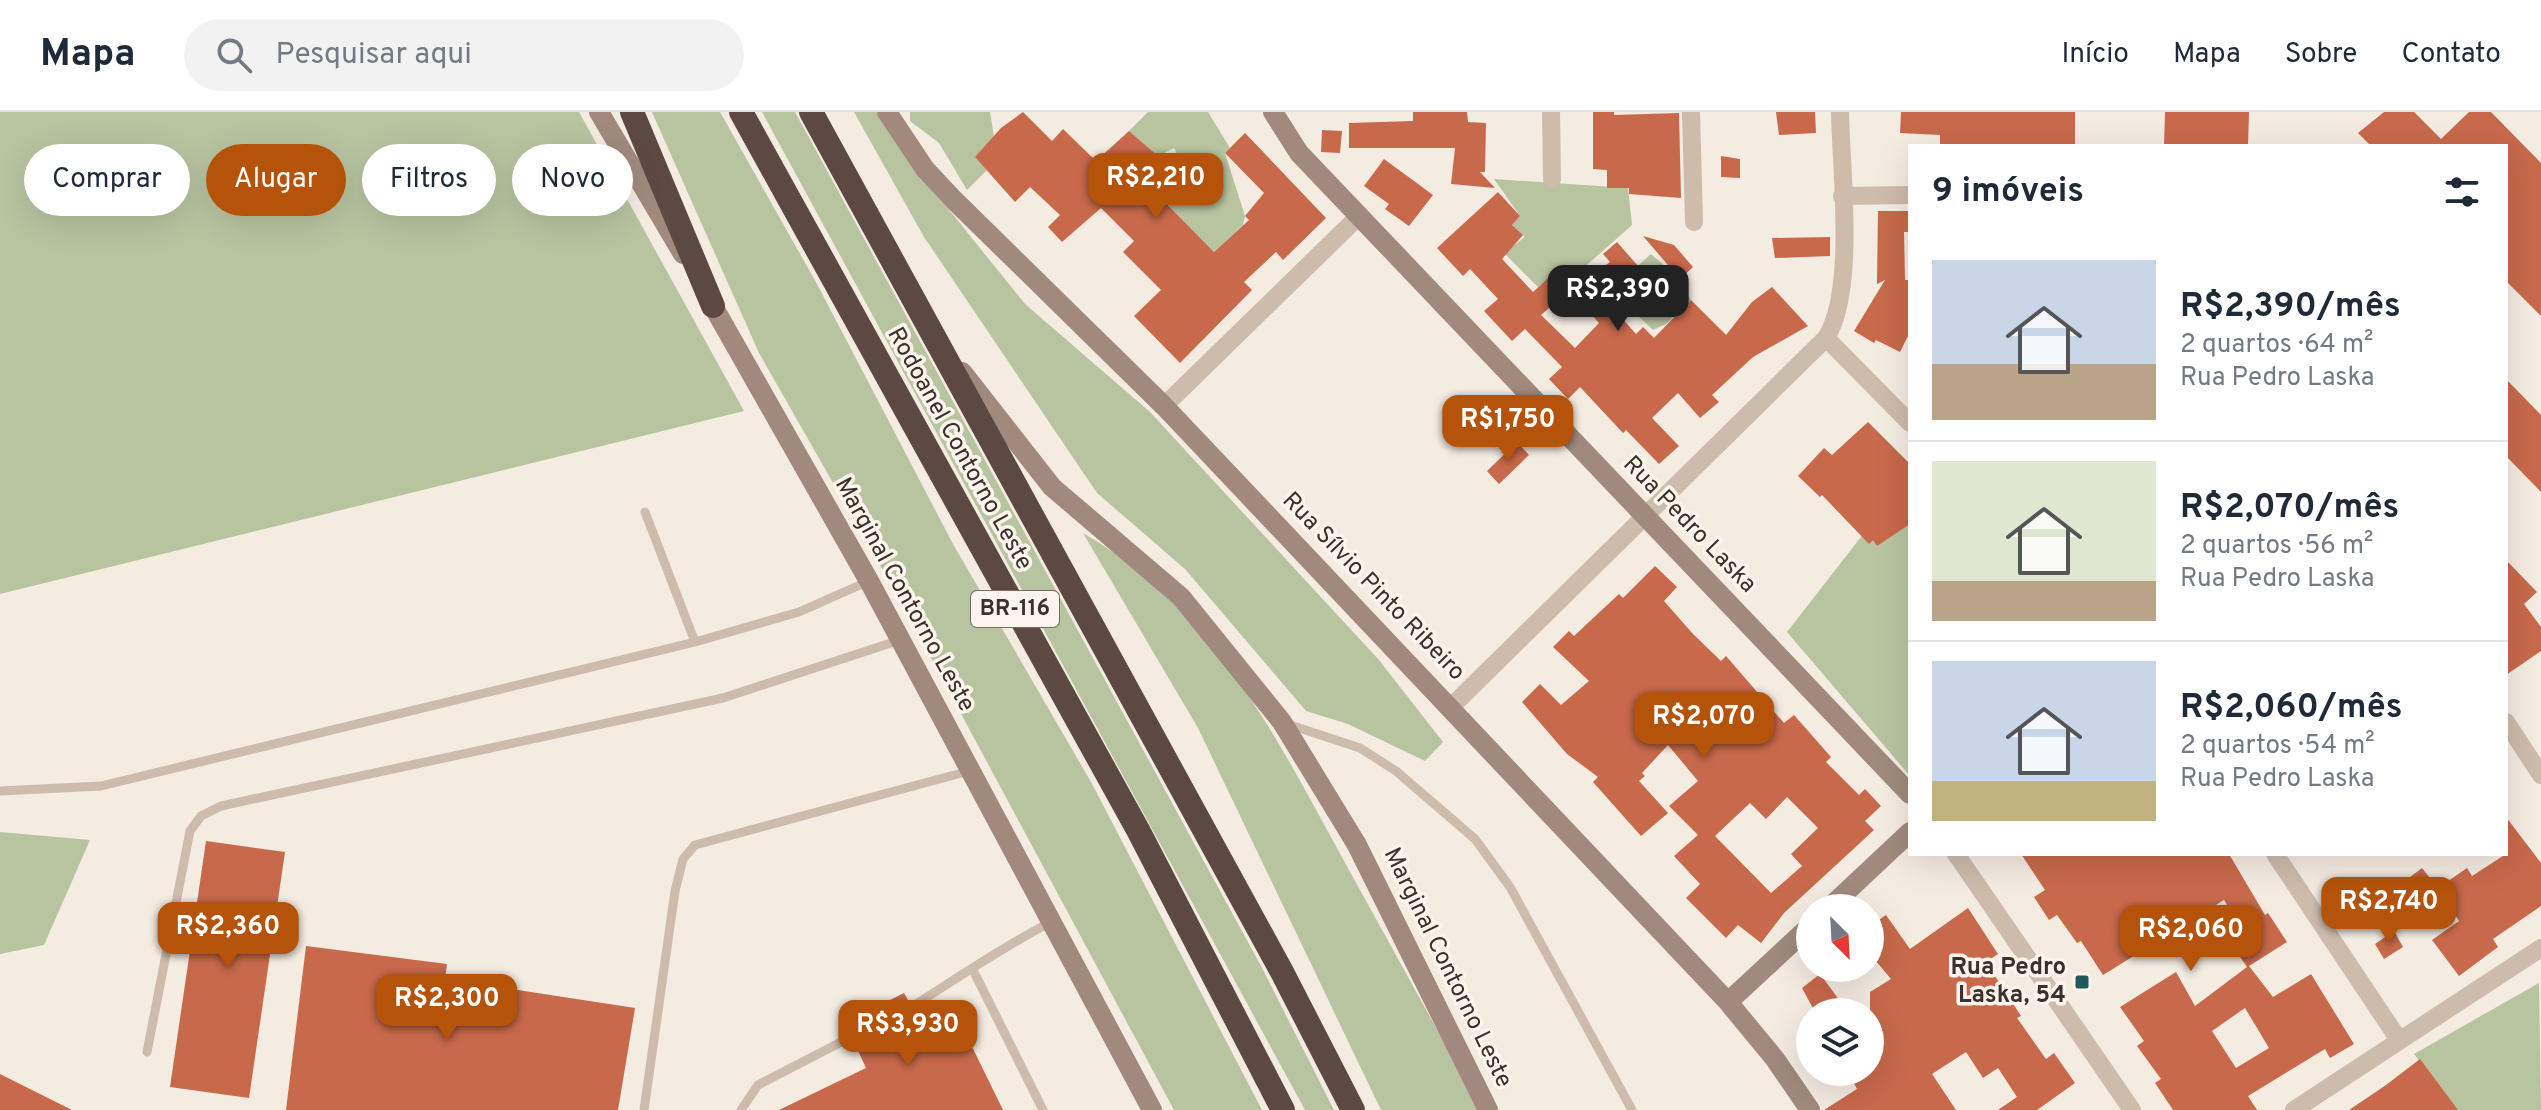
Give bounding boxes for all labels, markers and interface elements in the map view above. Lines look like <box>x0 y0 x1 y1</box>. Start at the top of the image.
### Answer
search box <box>184 19 744 91</box>
text: Mapa <box>40 31 136 80</box>
icon: search <box>212 33 256 77</box>
text: Pesquisar aqui <box>276 37 472 74</box>
text: Início <box>2061 37 2129 73</box>
text: Mapa <box>2173 37 2241 73</box>
text: Sobre <box>2285 37 2357 73</box>
text: Contato <box>2401 37 2501 73</box>
chip: Comprar <box>24 144 190 216</box>
chip: Alugar <box>206 144 346 216</box>
chip: Filtros <box>362 144 496 216</box>
chip: Novo <box>512 144 633 216</box>
pin: R$2,210 <box>1082 153 1230 221</box>
text: R$2,210 <box>1106 162 1206 195</box>
icon: filters <box>2440 170 2484 214</box>
text: 9 imóveis <box>1932 171 2084 214</box>
pin: R$2,390 <box>1544 265 1692 333</box>
text: R$2,390 <box>1566 274 1670 307</box>
text: R$2,390/mês <box>2180 286 2401 329</box>
icon: home <box>1996 292 2092 388</box>
street label: Rodoanel Contorno Leste <box>880 322 1038 576</box>
text: 2 quartos · 64 m² <box>2180 329 2373 362</box>
text: Rua Pedro Laska <box>2180 362 2374 395</box>
pin: R$1,750 <box>1434 395 1582 463</box>
text: R$1,750 <box>1460 404 1556 437</box>
street label: Rua Pedro Laska <box>1616 450 1762 600</box>
street label: Marginal Contorno Leste <box>827 473 981 717</box>
street label: Rua Sílvio Pinto Ribeiro <box>1275 486 1471 688</box>
text: R$2,070/mês <box>2180 487 2399 530</box>
icon: home <box>1996 493 2092 589</box>
text: 2 quartos · 56 m² <box>2180 530 2373 563</box>
text: Rua Pedro Laska <box>2180 563 2374 596</box>
road number: BR-116 <box>971 591 1059 627</box>
text: R$2,060/mês <box>2180 687 2403 730</box>
pin: R$2,070 <box>1630 692 1778 760</box>
icon: home <box>1996 693 2092 789</box>
text: R$2,070 <box>1652 701 1756 734</box>
text: 2 quartos · 54 m² <box>2180 730 2375 763</box>
text: Rua Pedro Laska <box>2180 763 2374 796</box>
street label: Marginal Contorno Leste <box>1376 843 1518 1093</box>
pin: R$2,740 <box>2315 877 2463 945</box>
text: R$2,740 <box>2339 886 2439 919</box>
north arrow <box>1796 894 1884 982</box>
map controls <box>1796 894 1884 1086</box>
pin: R$2,360 <box>154 902 302 970</box>
pin: R$2,060 <box>2117 905 2265 973</box>
text: R$2,360 <box>176 911 280 944</box>
text: R$2,060 <box>2138 914 2244 947</box>
place label: Rua Pedro Laska, 54 <box>1951 953 2066 1011</box>
marker: Rua Pedro Laska, 54 <box>2073 973 2091 991</box>
pin: R$2,300 <box>373 974 521 1042</box>
text: R$2,300 <box>394 983 500 1016</box>
button: layers <box>1796 998 1884 1086</box>
pin: R$3,930 <box>834 1000 982 1068</box>
text: R$3,930 <box>856 1009 960 1042</box>

